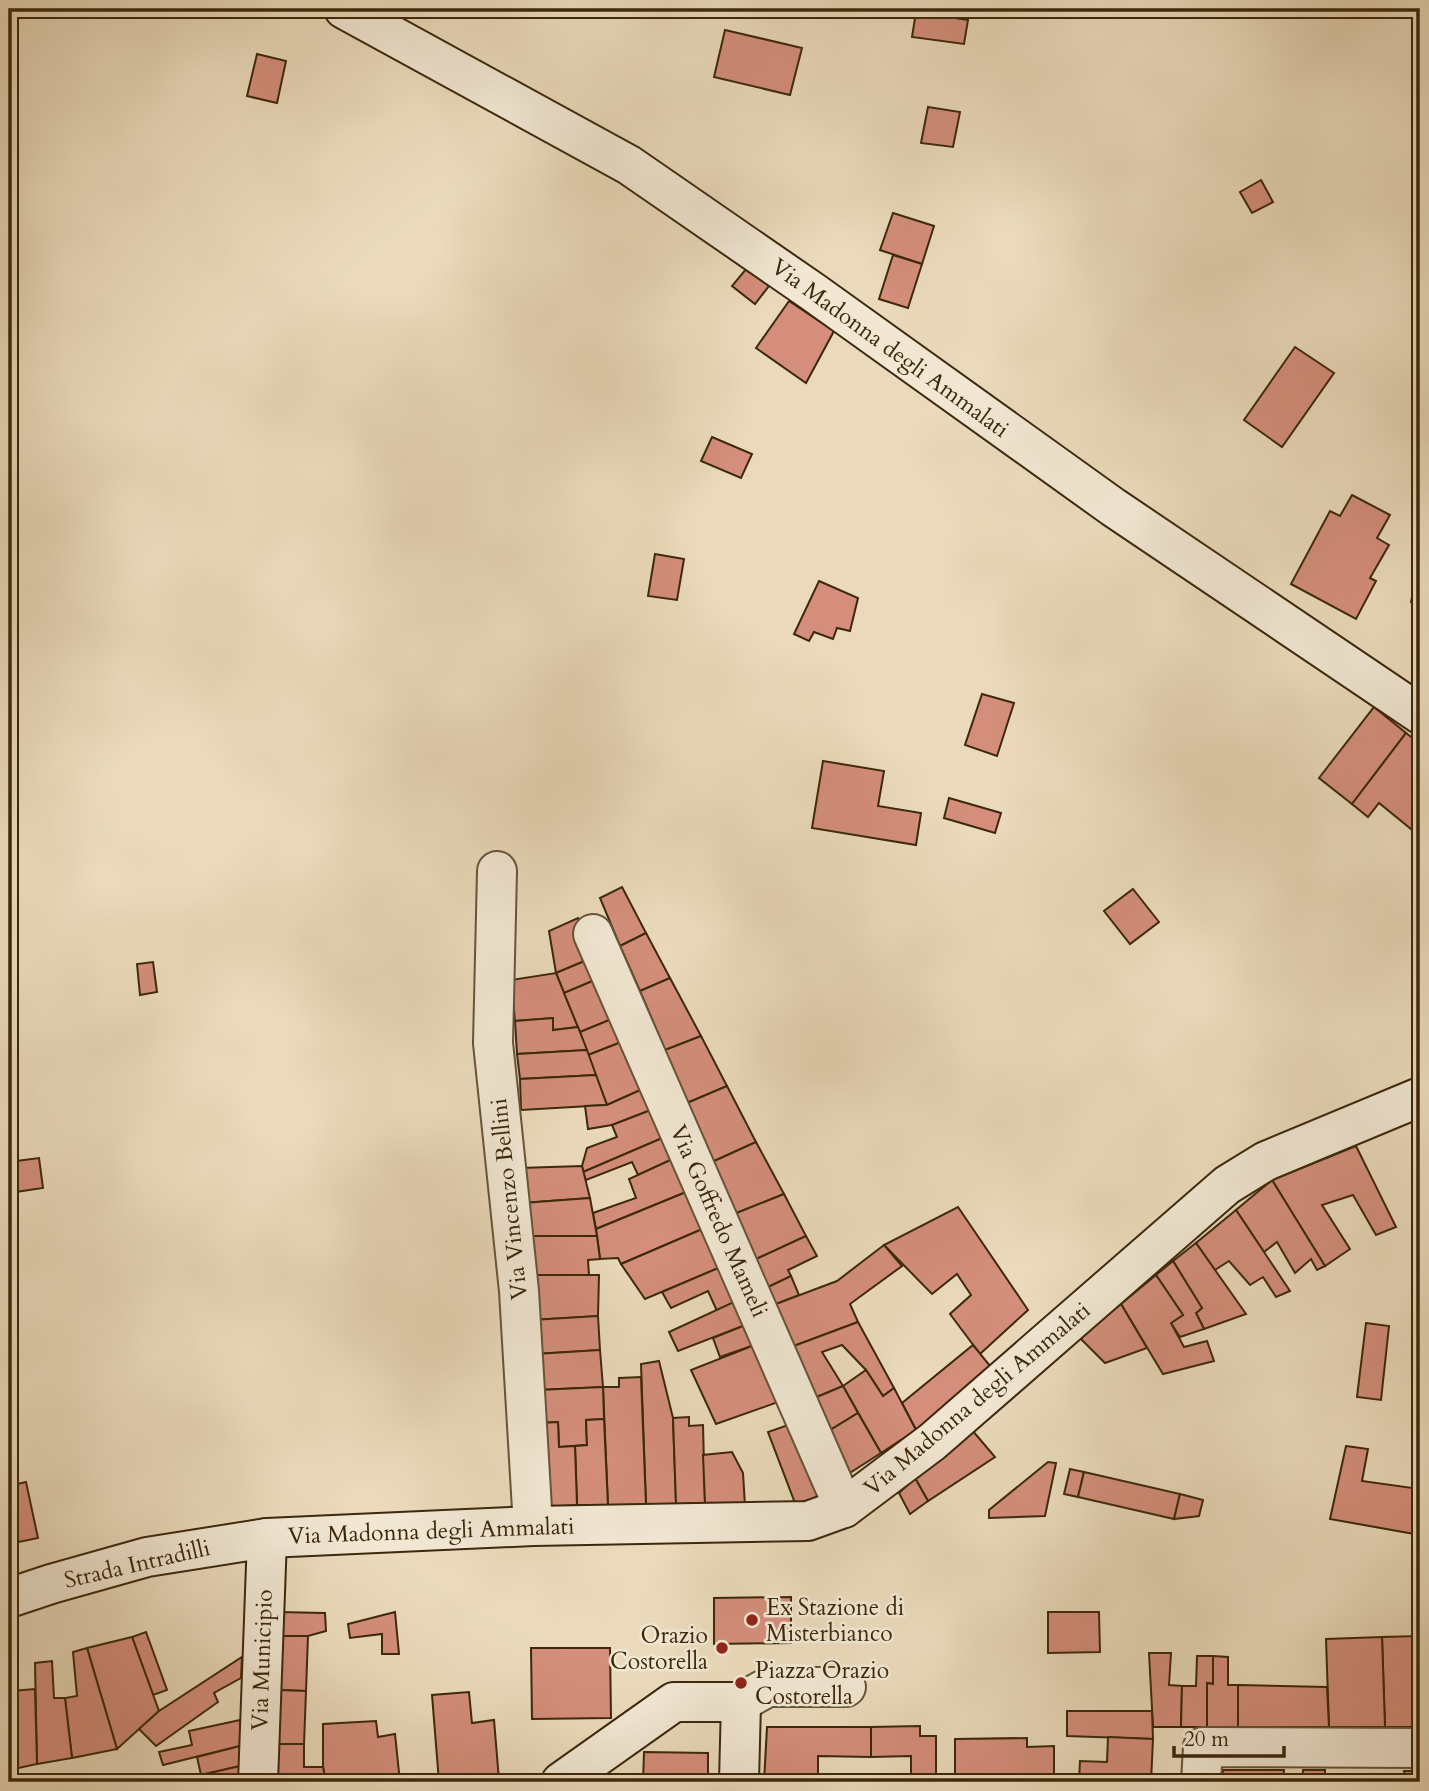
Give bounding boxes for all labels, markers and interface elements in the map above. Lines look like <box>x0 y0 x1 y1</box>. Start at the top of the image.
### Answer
street label: Via Madonna degli Ammalati <box>765 251 1015 445</box>
street label: Via Vincenzo Bellini <box>483 1097 535 1301</box>
street label: Via Goffredo Mameli <box>663 1120 775 1322</box>
street label: Via Madonna degli Ammalati <box>857 1295 1097 1503</box>
street label: Via Madonna degli Ammalati <box>287 1511 575 1551</box>
street label: Strada Intradilli <box>61 1532 213 1596</box>
street label: Via Municipio <box>244 1589 280 1731</box>
place label: Ex Stazione di Misterbianco <box>766 1592 904 1649</box>
marker: Ex Stazione di Misterbianco <box>744 1612 760 1628</box>
place label: Orazio Costorella <box>610 1620 708 1677</box>
marker: Orazio Costorella <box>714 1640 730 1656</box>
place label: Piazza Orazio Costorella <box>755 1655 889 1712</box>
marker: Piazza Orazio Costorella <box>733 1675 749 1691</box>
scale bar <box>1174 1714 1284 1758</box>
text: 20 m <box>1184 1725 1229 1754</box>

